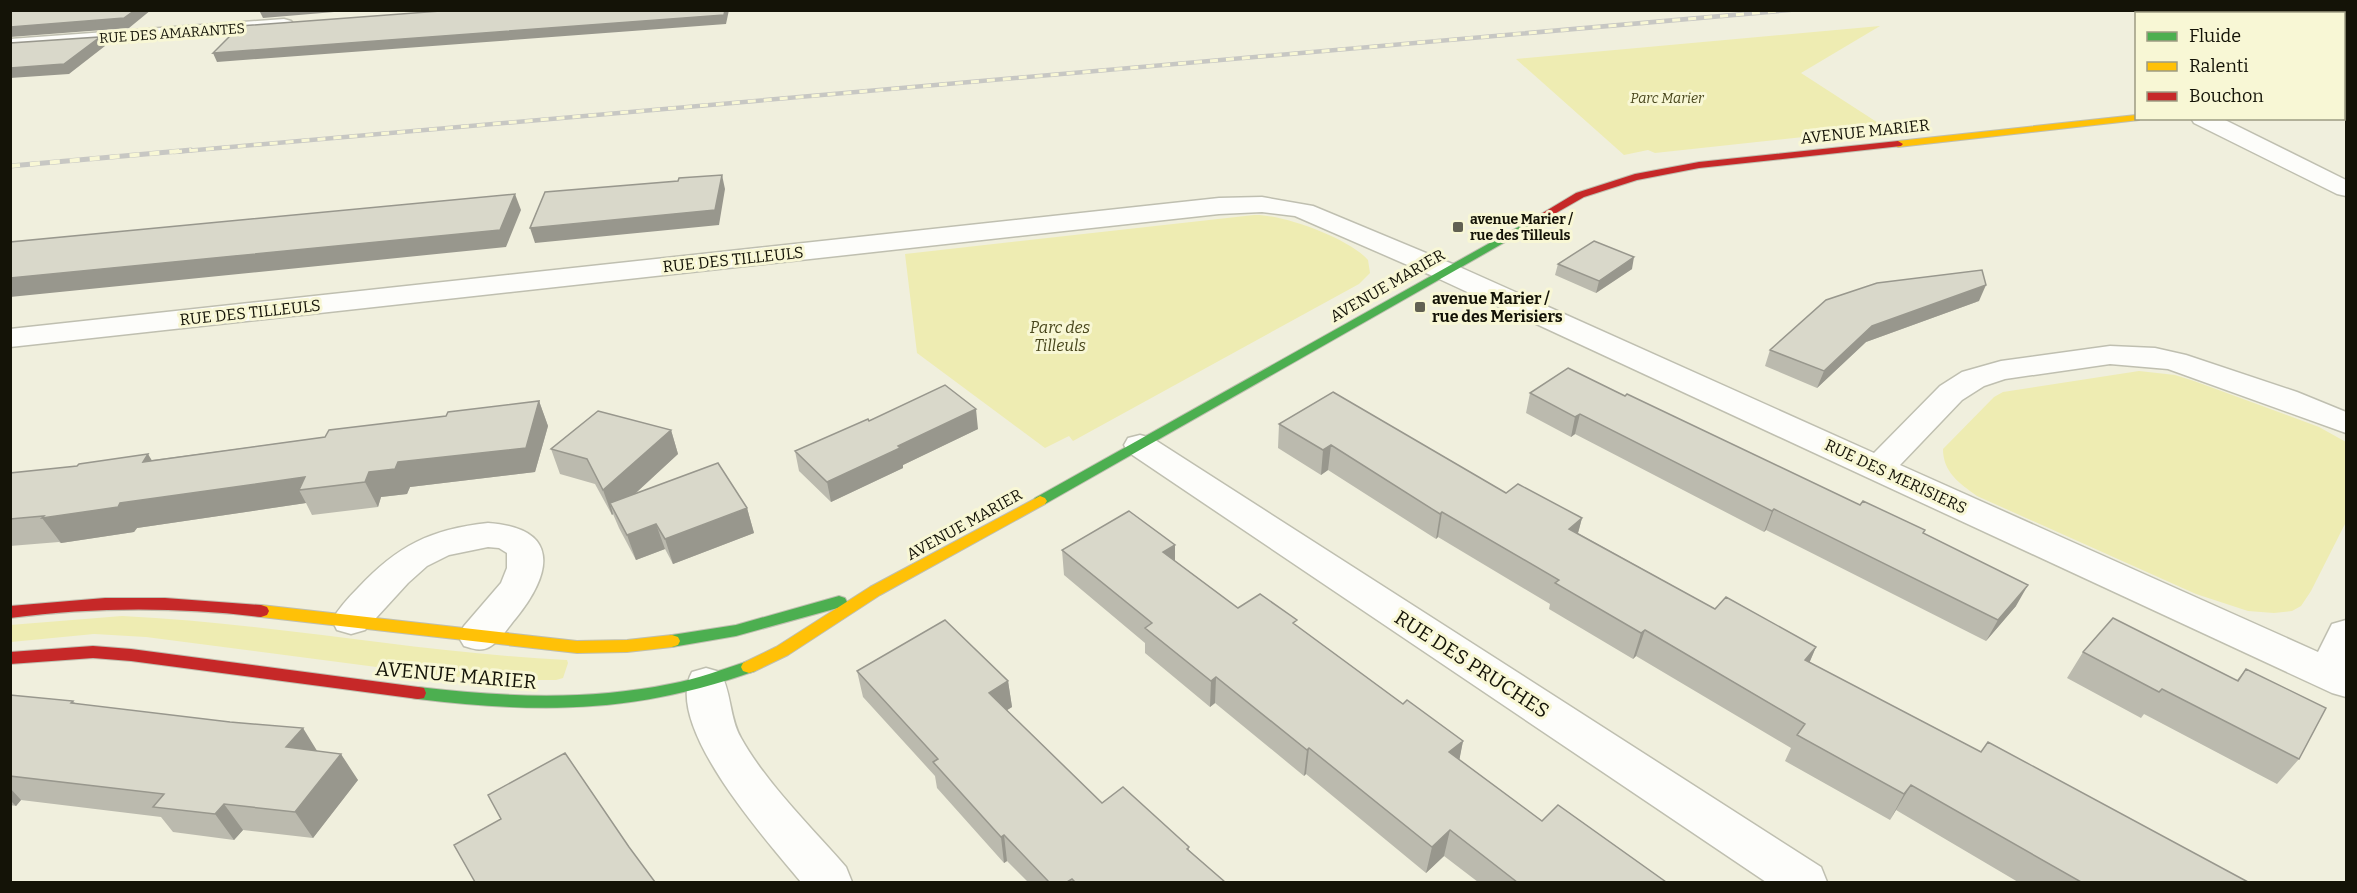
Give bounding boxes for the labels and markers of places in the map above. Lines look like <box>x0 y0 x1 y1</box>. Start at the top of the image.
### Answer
place label: avenue Marier / rue des Tilleuls <box>1470 211 1573 244</box>
marker: avenue Marier / rue des Tilleuls <box>1451 220 1465 234</box>
place label: avenue Marier / rue des Merisiers <box>1432 289 1563 326</box>
marker: avenue Marier / rue des Merisiers <box>1413 300 1427 314</box>

